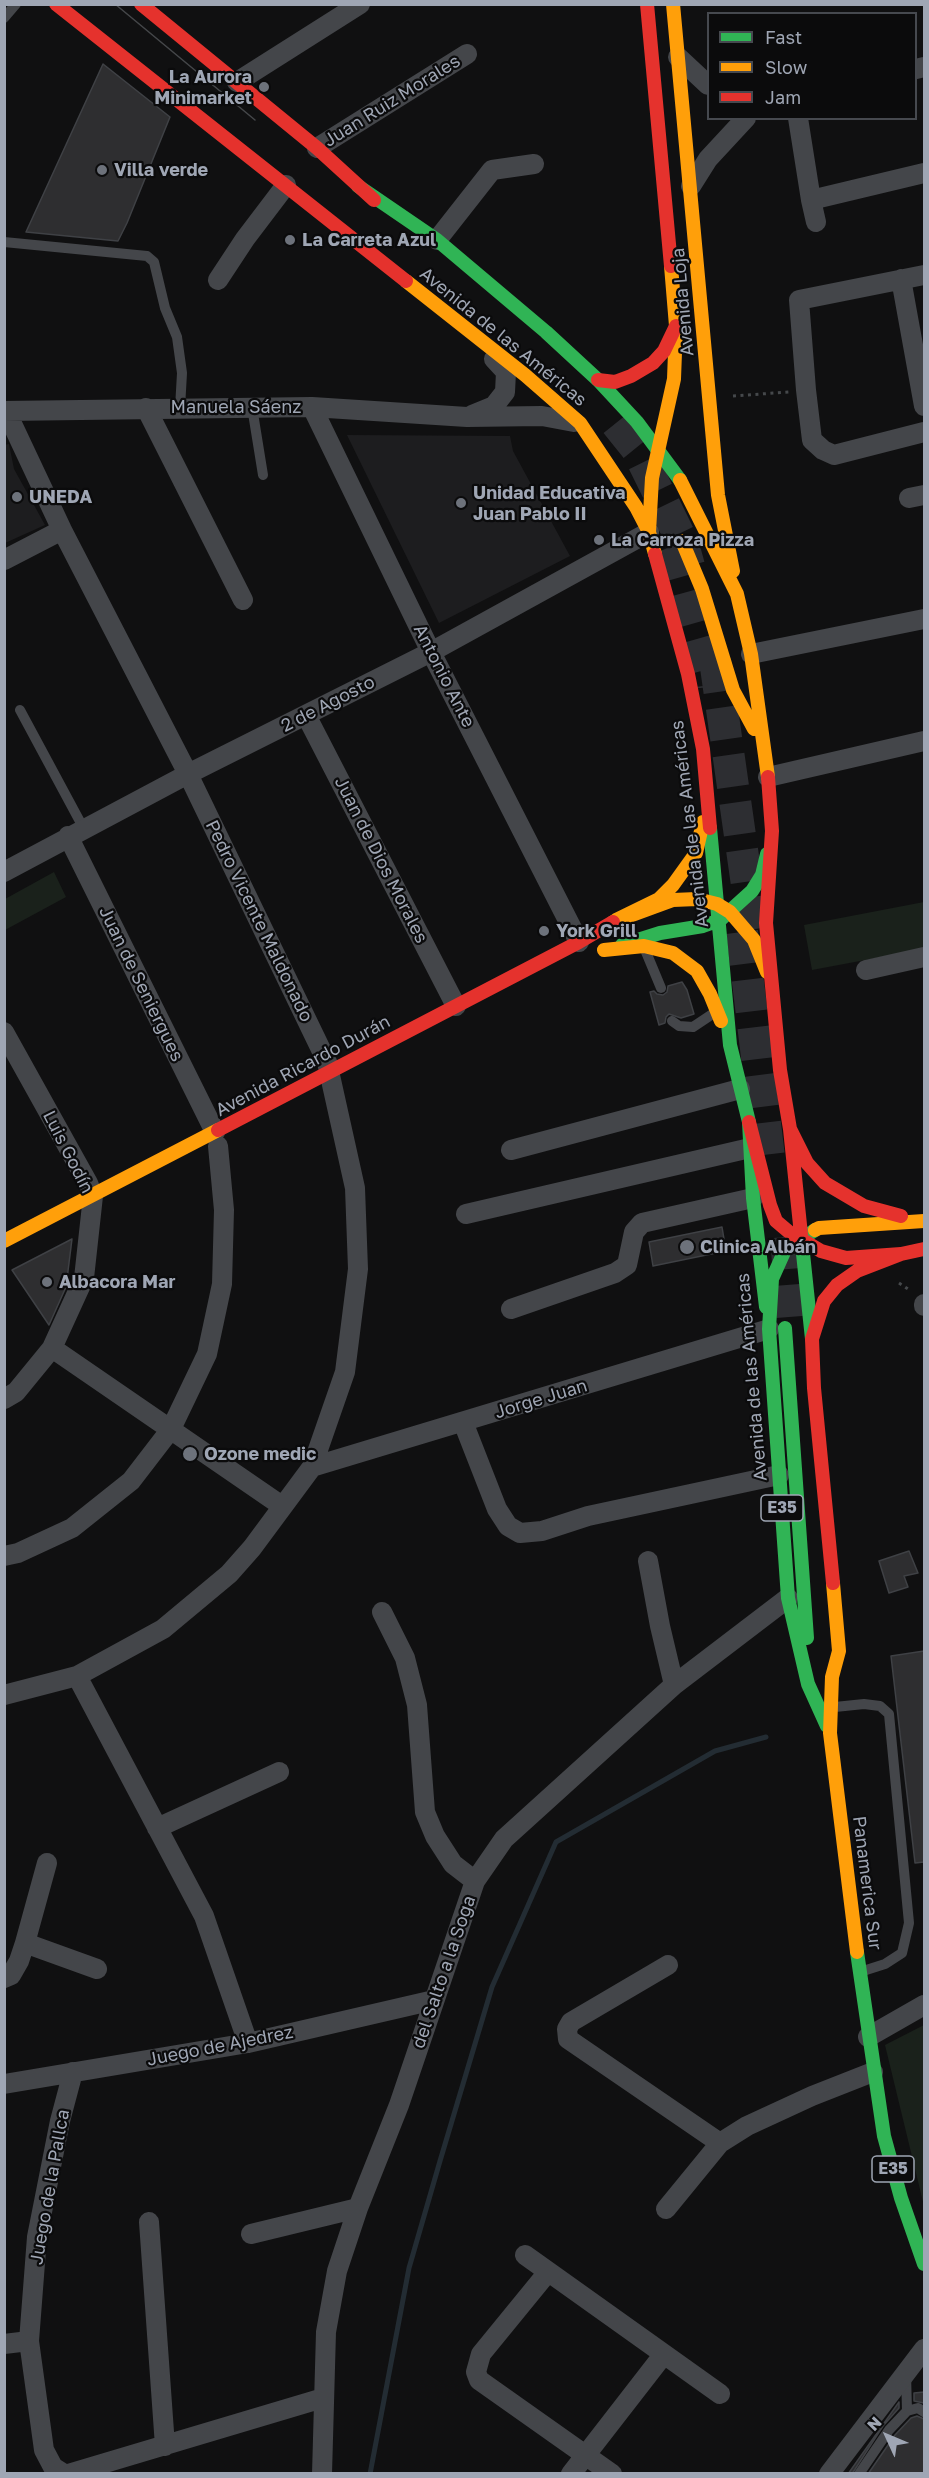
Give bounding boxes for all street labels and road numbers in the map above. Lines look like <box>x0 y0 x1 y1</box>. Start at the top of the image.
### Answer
street label: Juan Ruiz Morales <box>320 50 464 152</box>
street label: Avenida Loja <box>668 247 698 357</box>
street label: Avenida de las Américas <box>415 263 591 411</box>
street label: Manuela Sáenz <box>171 396 301 418</box>
street label: Antonio Ante <box>409 621 479 731</box>
street label: 2 de Agosto <box>278 671 378 737</box>
street label: Avenida de las Américas <box>667 719 713 929</box>
street label: Juan de Dios Morales <box>330 773 432 947</box>
street label: Pedro Vicente Maldonado <box>201 817 317 1025</box>
street label: Juan de Seniergues <box>94 903 188 1065</box>
street label: Avenida Ricardo Durán <box>212 1011 394 1121</box>
street label: Luis Godín <box>38 1107 98 1197</box>
street label: Avenida de las Américas <box>732 1272 772 1482</box>
street label: Jorge Juan <box>492 1375 590 1423</box>
road number: E35 <box>761 1495 803 1521</box>
street label: Panamerica Sur <box>848 1815 886 1951</box>
street label: del Salto a la Soga <box>408 1893 480 2051</box>
street label: Juego de Ajedrez <box>145 2021 295 2071</box>
street label: Juego de la Pallca <box>26 2108 74 2266</box>
road number: E35 <box>872 2156 914 2182</box>

